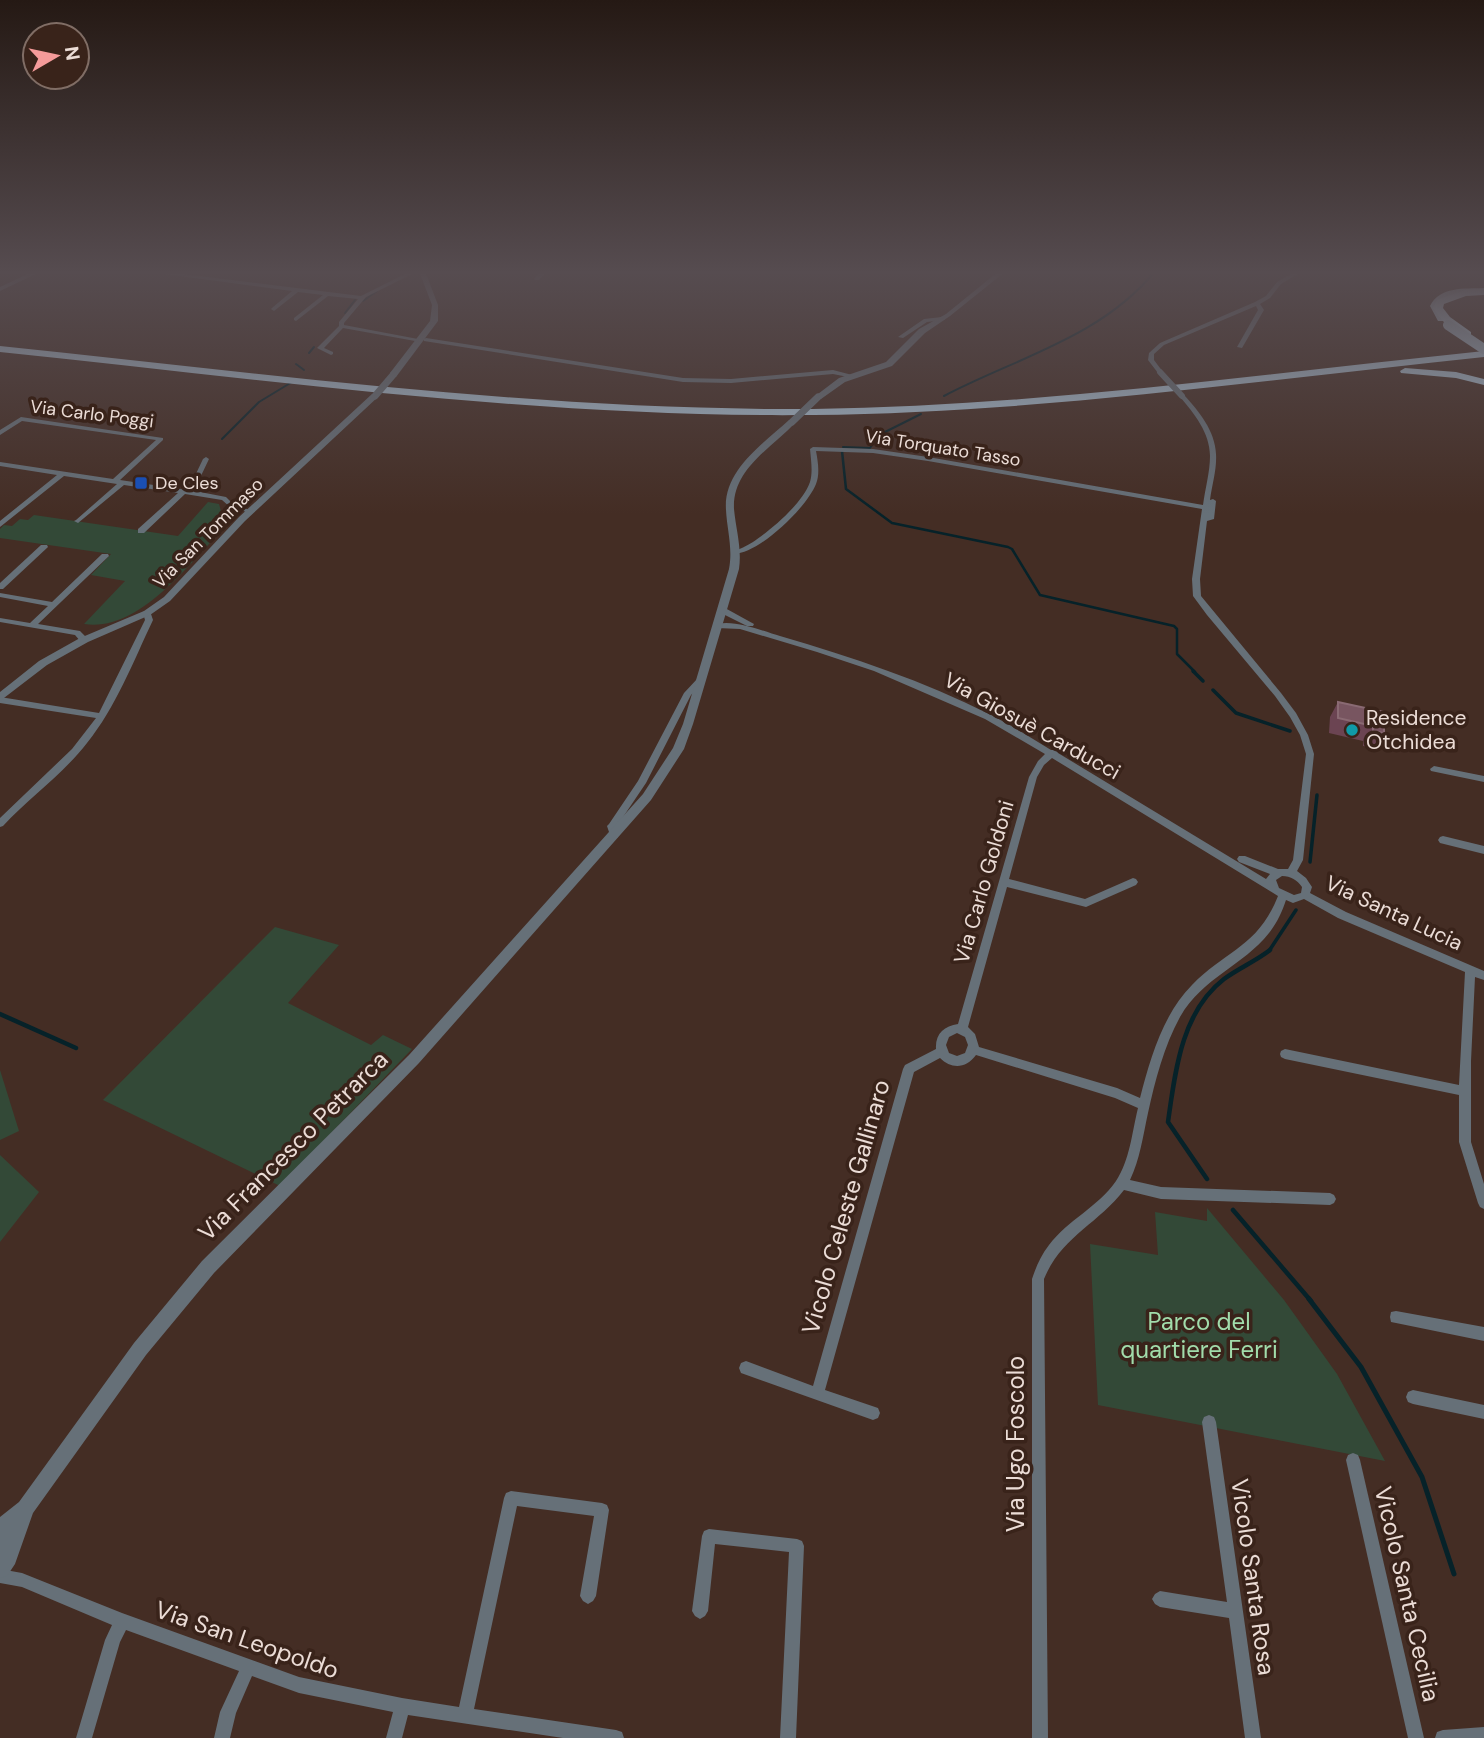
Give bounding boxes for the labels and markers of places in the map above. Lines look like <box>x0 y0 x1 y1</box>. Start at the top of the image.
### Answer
place label: De Cles <box>155 471 219 495</box>
marker: De Cles <box>133 475 149 491</box>
place label: Residence Otchidea <box>1366 704 1467 756</box>
marker: Residence Otchidea <box>1344 722 1360 738</box>

